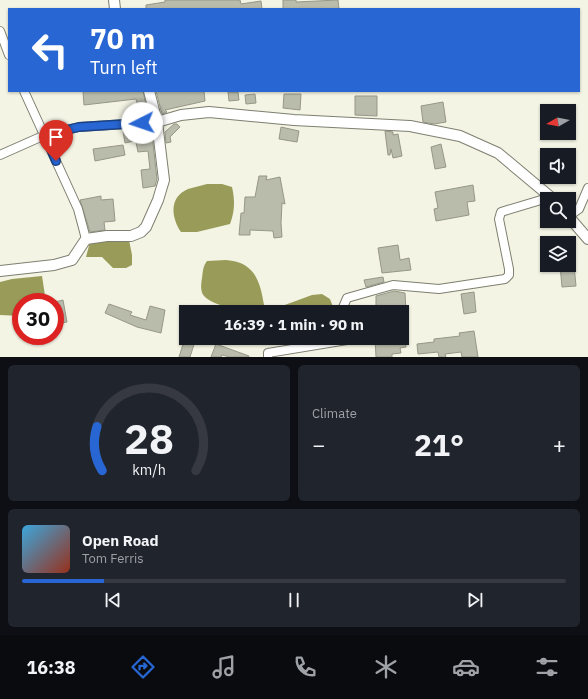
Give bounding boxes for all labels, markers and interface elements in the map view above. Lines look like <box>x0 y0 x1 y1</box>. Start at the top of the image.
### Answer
text: 70 m <box>90 20 155 57</box>
icon: left <box>24 24 76 76</box>
text: Turn left <box>90 56 158 79</box>
position arrow <box>121 102 163 144</box>
north arrow <box>540 104 576 140</box>
map controls <box>540 104 576 272</box>
pin <box>39 120 73 161</box>
icon: arrive <box>45 126 67 148</box>
button: sound <box>540 148 576 184</box>
button: search <box>540 192 576 228</box>
button: layers <box>540 236 576 272</box>
speed limit sign: 30 <box>12 293 64 345</box>
text: 16:39 · 1 min · 90 m <box>224 315 364 334</box>
text: Climate <box>312 405 357 422</box>
text: 28 <box>124 411 174 465</box>
text: 21° <box>414 425 464 464</box>
text: − <box>312 430 325 459</box>
text: + <box>553 430 566 459</box>
text: km/h <box>132 460 166 479</box>
text: Open Road <box>82 531 159 550</box>
text: Tom Ferris <box>82 550 144 567</box>
icon: previous <box>102 589 124 611</box>
icon: pause <box>283 589 305 611</box>
icon: next <box>464 589 486 611</box>
icon: directions <box>129 653 157 681</box>
icon: music <box>210 653 238 681</box>
icon: phone <box>291 653 319 681</box>
icon: climate <box>372 653 400 681</box>
icon: car <box>452 653 480 681</box>
icon: filters <box>533 653 561 681</box>
text: 16:38 <box>26 656 76 679</box>

